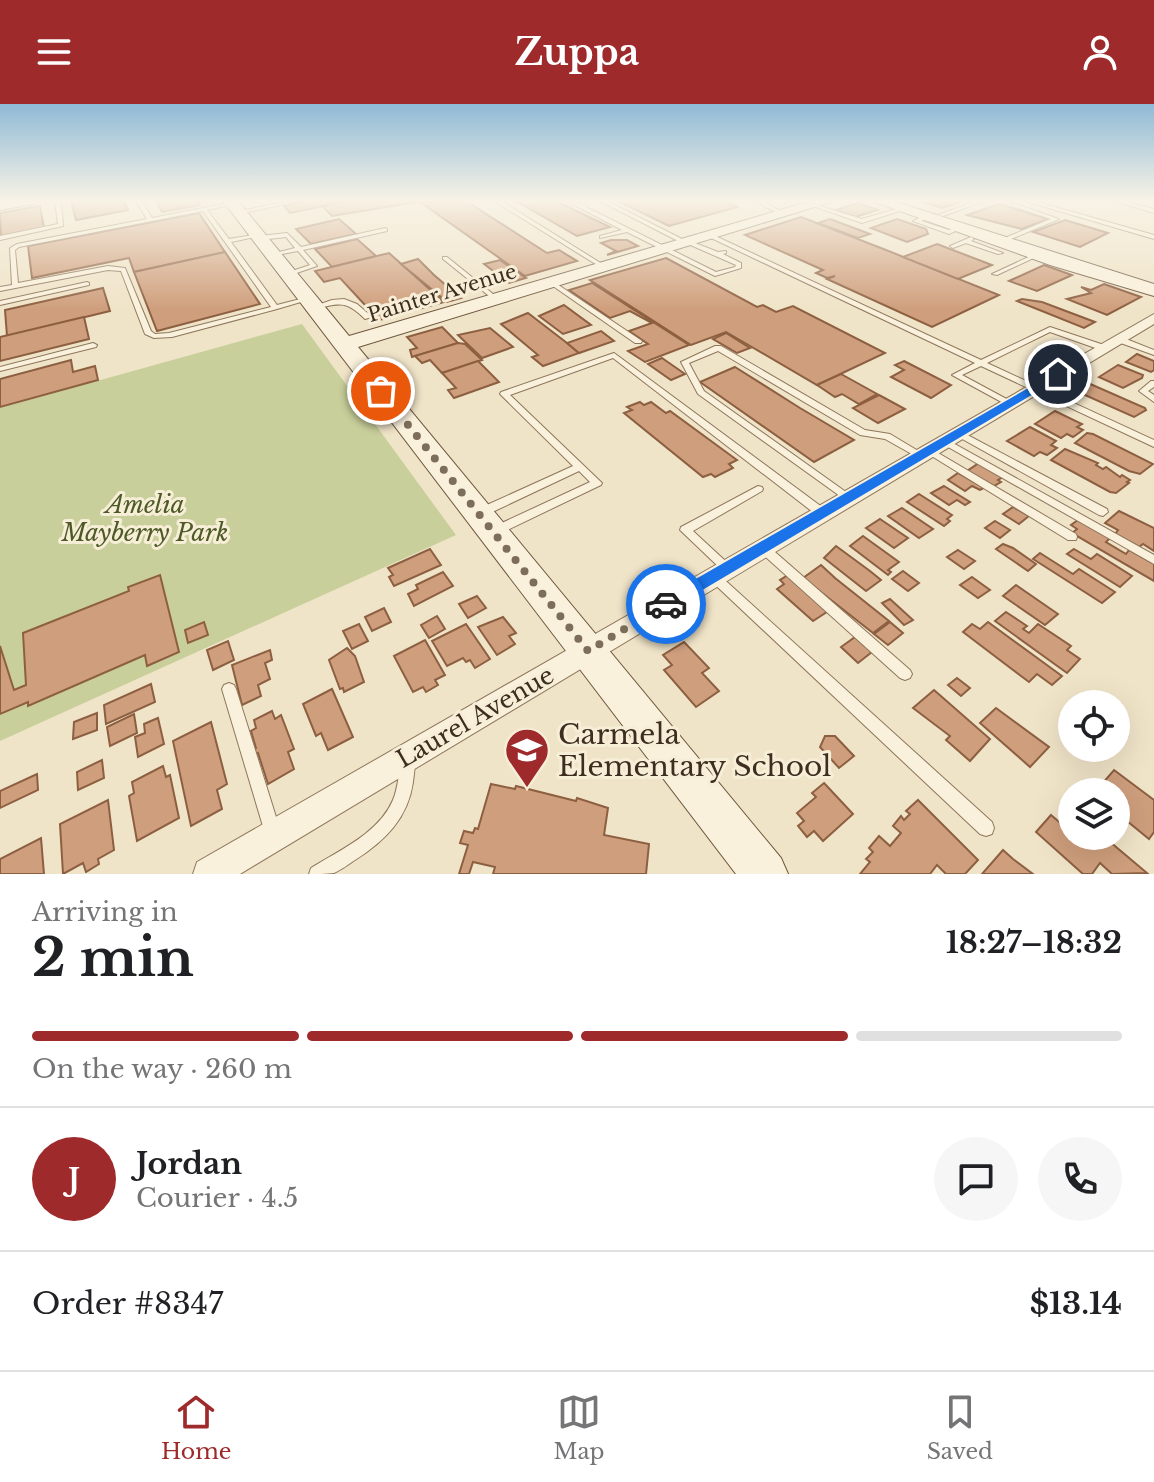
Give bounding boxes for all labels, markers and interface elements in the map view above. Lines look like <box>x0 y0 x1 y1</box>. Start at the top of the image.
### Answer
icon: menu <box>32 30 76 74</box>
text: Zuppa <box>515 30 639 75</box>
icon: person <box>1078 30 1122 74</box>
street label: Painter Avenue <box>365 259 519 327</box>
pin <box>1024 340 1092 408</box>
icon: home <box>1036 352 1080 396</box>
pin <box>347 357 415 425</box>
icon: bag <box>359 369 403 413</box>
park label: Amelia Mayberry Park <box>61 490 228 547</box>
courier <box>626 564 706 644</box>
icon: car <box>644 582 688 626</box>
street label: Laurel Avenue <box>391 660 559 774</box>
map controls <box>1058 690 1130 850</box>
button: locate <box>1058 690 1130 762</box>
place label: Carmela Elementary School <box>558 717 831 784</box>
school or university icon: Carmela Elementary School <box>503 726 551 789</box>
button: layers <box>1058 778 1130 850</box>
text: Arriving in <box>32 896 178 928</box>
text: 18:27–18:32 <box>946 924 1122 961</box>
text: 2 min <box>32 926 194 990</box>
text: On the way · 260 m <box>32 1053 292 1085</box>
button: chat <box>934 1137 1018 1221</box>
button: phone <box>1038 1137 1122 1221</box>
text: Jordan <box>136 1145 242 1182</box>
text: J <box>68 1161 80 1198</box>
text: Courier · 4.5 <box>136 1182 298 1214</box>
text: Order #8347 <box>32 1285 223 1322</box>
text: $13.14 <box>1030 1285 1122 1322</box>
tab: Home <box>161 1390 231 1465</box>
tab: Map <box>553 1390 605 1465</box>
tab: Saved <box>927 1390 993 1465</box>

